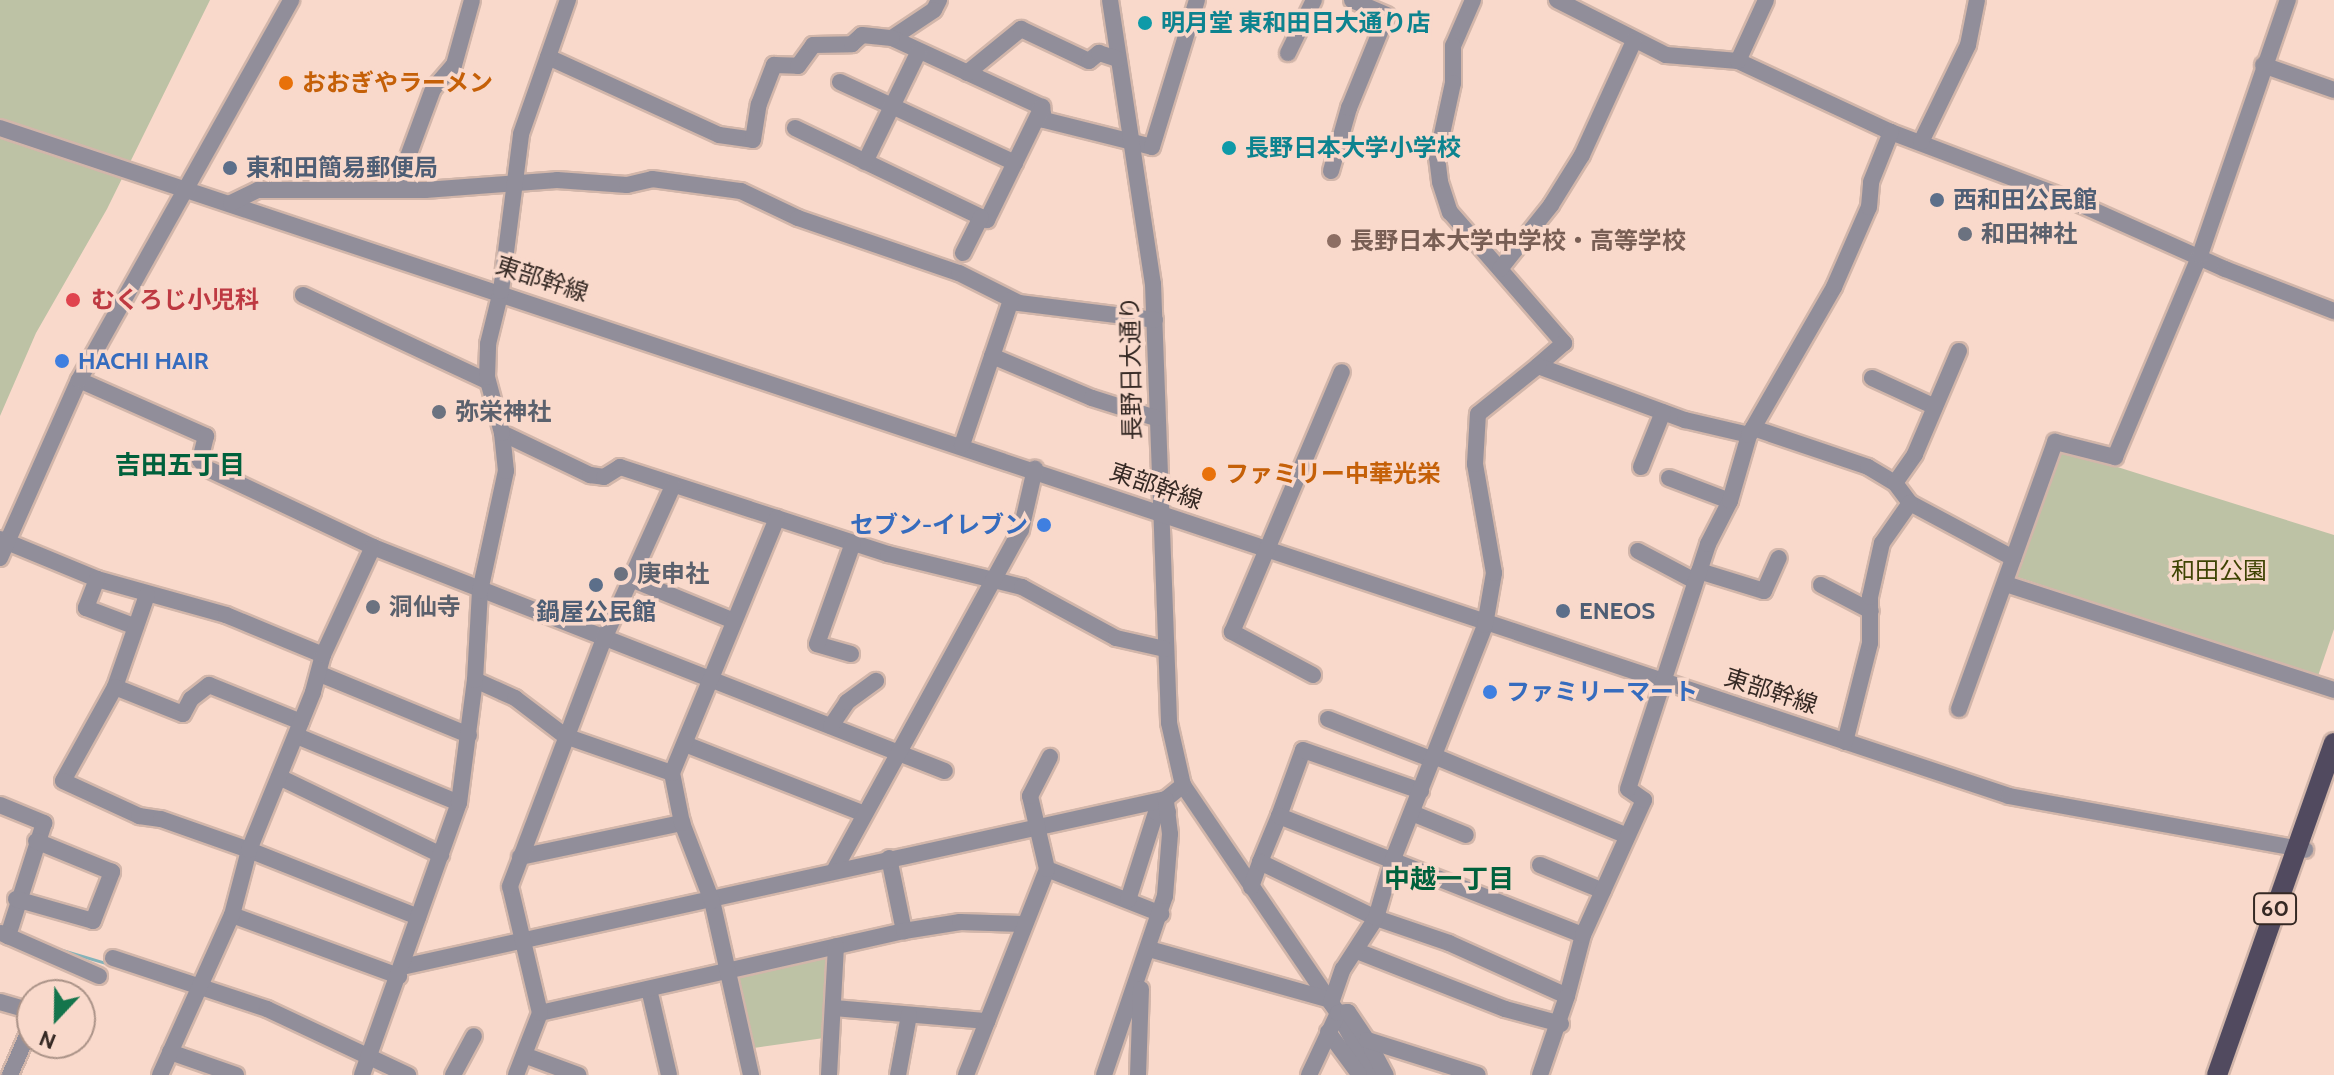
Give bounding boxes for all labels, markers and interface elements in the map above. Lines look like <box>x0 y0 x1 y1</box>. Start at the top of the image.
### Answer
place label: 明月堂 東和田日大通り店 <box>1161 9 1430 37</box>
marker: 明月堂 東和田日大通り店 <box>1136 14 1154 32</box>
place label: おおぎやラーメン <box>302 69 494 97</box>
marker: おおぎやラーメン <box>277 74 295 92</box>
place label: 長野日本大学小学校 <box>1245 134 1461 162</box>
marker: 長野日本大学小学校 <box>1220 139 1238 157</box>
place label: 東和田簡易郵便局 <box>246 154 438 182</box>
marker: 東和田簡易郵便局 <box>221 159 239 177</box>
place label: 西和田公民館 <box>1953 186 2097 214</box>
marker: 西和田公民館 <box>1928 191 1946 209</box>
place label: 和田神社 <box>1981 220 2077 248</box>
marker: 和田神社 <box>1956 225 1974 243</box>
place label: 長野日本大学中学校・高等学校 <box>1350 227 1686 255</box>
marker: 長野日本大学中学校・高等学校 <box>1325 232 1343 250</box>
street label: 東部幹線 <box>492 250 592 308</box>
place label: むくろじ小児科 <box>91 286 259 314</box>
marker: むくろじ小児科 <box>62 289 84 311</box>
street label: 長野日大通り <box>1115 296 1147 440</box>
place label: HACHI HAIR <box>78 347 209 375</box>
marker: HACHI HAIR <box>53 352 71 370</box>
place label: 弥栄神社 <box>455 398 551 426</box>
marker: 弥栄神社 <box>430 403 448 421</box>
district label: 吉田五丁目 <box>115 450 245 482</box>
street label: 東部幹線 <box>1106 457 1206 515</box>
place label: ファミリー中華光栄 <box>1225 460 1441 488</box>
marker: ファミリー中華光栄 <box>1200 465 1218 483</box>
place label: セブン-イレブン <box>850 511 1028 539</box>
marker: セブン-イレブン <box>1035 516 1053 534</box>
park label: 和田公園 <box>2171 557 2267 585</box>
place label: 庚申社 <box>637 560 709 588</box>
marker: 庚申社 <box>612 565 630 583</box>
marker: 鍋屋公民館 <box>587 576 605 594</box>
place label: 洞仙寺 <box>389 593 461 621</box>
place label: ENEOS <box>1579 597 1655 625</box>
marker: 洞仙寺 <box>364 598 382 616</box>
place label: 鍋屋公民館 <box>536 598 656 626</box>
marker: ENEOS <box>1554 602 1572 620</box>
street label: 東部幹線 <box>1721 662 1821 720</box>
place label: ファミリーマート <box>1506 678 1698 706</box>
marker: ファミリーマート <box>1481 683 1499 701</box>
district label: 中越一丁目 <box>1384 864 1514 896</box>
road number: 60 <box>2253 891 2297 927</box>
north arrow <box>16 979 96 1059</box>
text: N <box>35 1024 60 1055</box>

